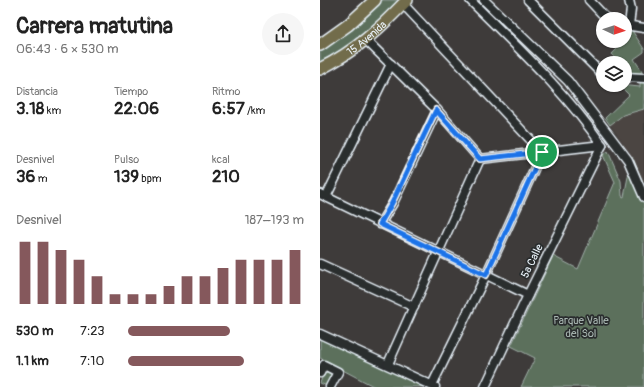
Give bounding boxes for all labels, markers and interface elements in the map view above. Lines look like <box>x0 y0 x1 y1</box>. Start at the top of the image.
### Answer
text: Carrera matutina <box>16 12 173 40</box>
north arrow <box>596 12 632 48</box>
map controls <box>596 12 632 92</box>
button: share <box>262 13 304 55</box>
street label: 15 Avenida <box>344 18 389 58</box>
text: 06:43 · 6 × 530 m <box>16 41 118 57</box>
button: layers <box>596 56 632 92</box>
text: Distancia <box>16 85 58 98</box>
text: Tiempo <box>114 85 148 98</box>
text: Ritmo <box>212 85 240 98</box>
text: 3.18 <box>16 98 44 119</box>
text: 22:06 <box>114 98 159 119</box>
text: 6:57 <box>212 98 245 119</box>
text: km <box>44 104 61 117</box>
text: /km <box>245 104 265 117</box>
pin <box>525 135 559 169</box>
icon: arrive <box>531 141 553 163</box>
text: Desnivel <box>16 153 55 166</box>
text: Pulso <box>114 153 139 166</box>
text: kcal <box>212 153 230 166</box>
text: 36 <box>16 166 35 187</box>
text: 139 <box>114 166 139 187</box>
text: 210 <box>212 166 240 187</box>
text: m <box>35 172 48 185</box>
text: bpm <box>139 172 162 185</box>
text: Desnivel <box>16 212 62 228</box>
text: 187–193 m <box>244 212 304 228</box>
street label: 5a Calle <box>518 241 546 280</box>
park label: Parque Valle del Sol <box>553 314 609 340</box>
text: 530 m <box>16 323 54 339</box>
text: 7:23 <box>80 323 104 339</box>
text: 1.1 km <box>16 353 49 369</box>
text: 7:10 <box>80 353 104 369</box>

